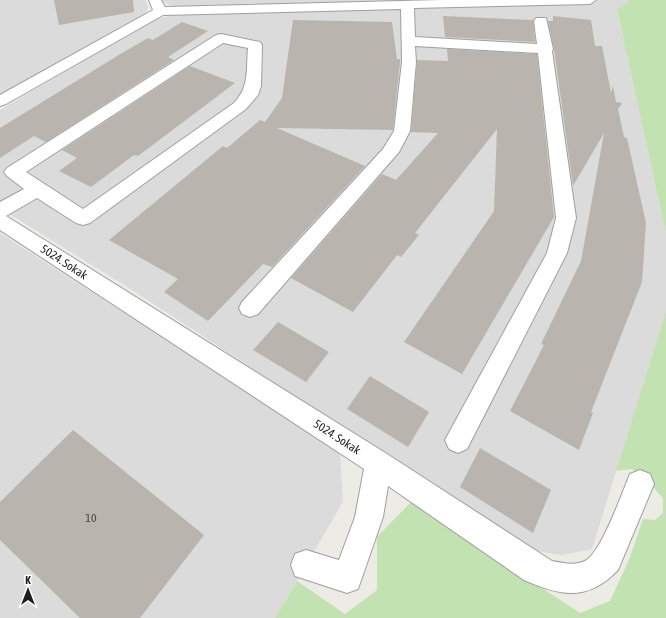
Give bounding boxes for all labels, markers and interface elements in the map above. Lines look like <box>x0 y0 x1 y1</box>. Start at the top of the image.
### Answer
street label: 5024. Sokak <box>38 242 91 283</box>
street label: 5024. Sokak <box>311 417 364 458</box>
house number: 10 <box>85 511 97 525</box>
north arrow <box>8 570 48 610</box>
text: K <box>25 574 31 586</box>

